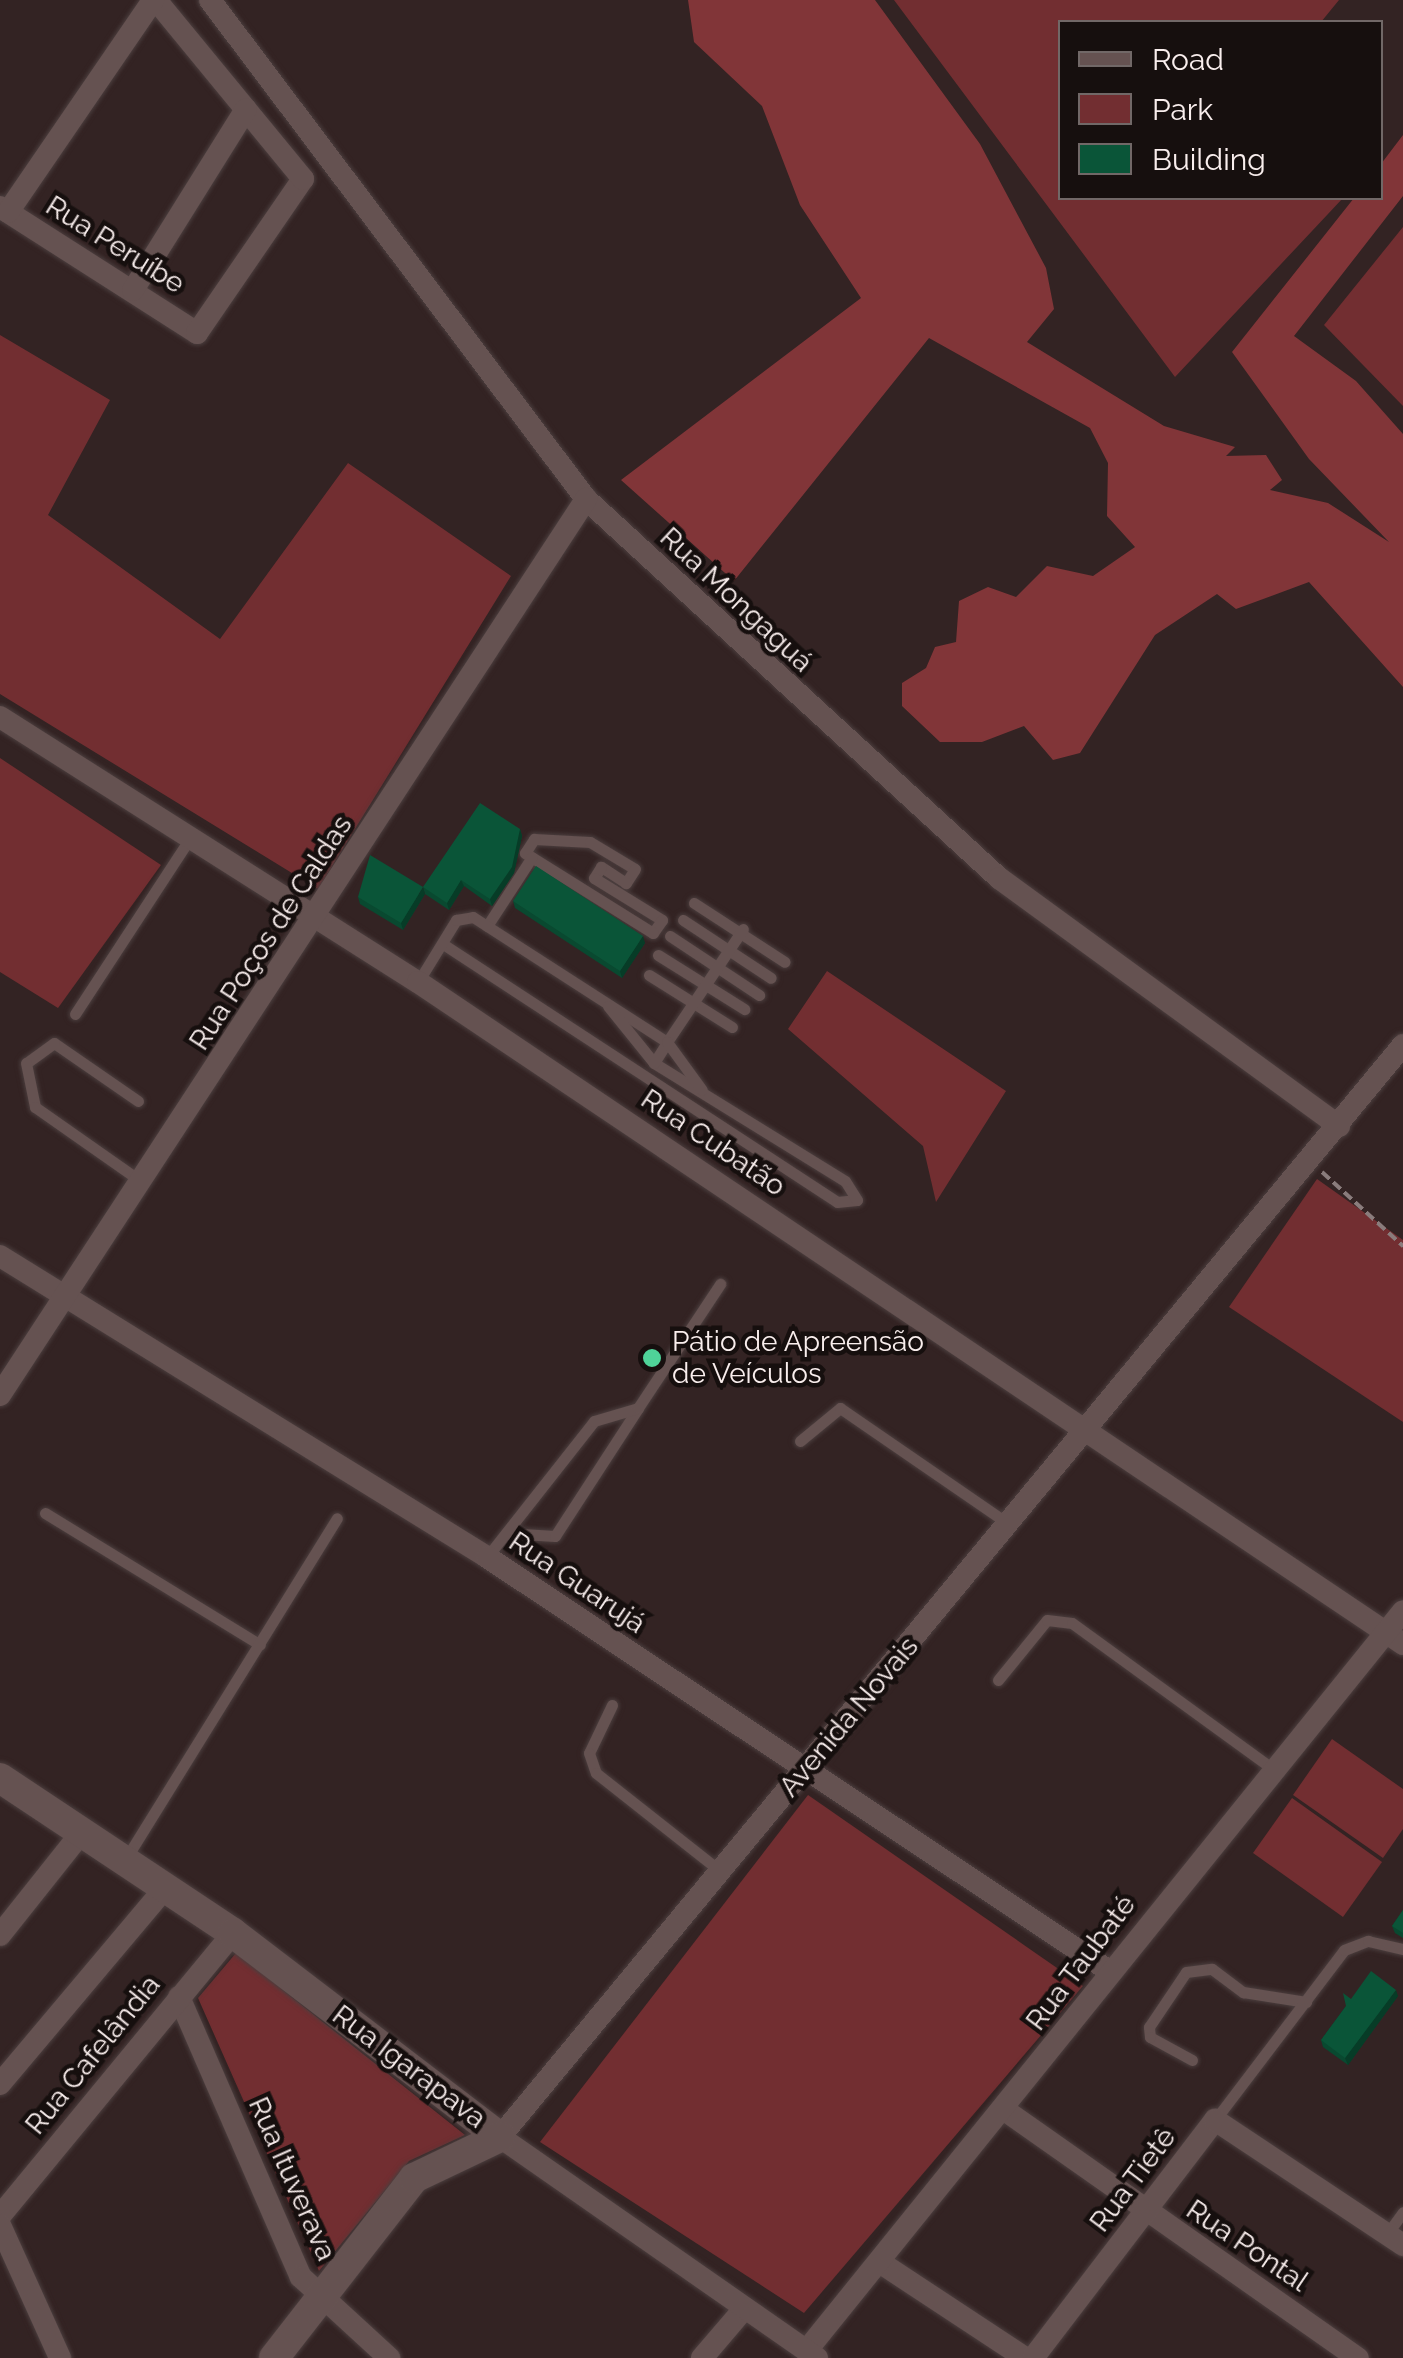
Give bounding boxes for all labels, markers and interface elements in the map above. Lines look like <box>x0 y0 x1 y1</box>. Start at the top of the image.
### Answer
legend <box>1058 20 1383 200</box>
text: Road <box>1152 42 1224 77</box>
text: Park <box>1152 92 1213 127</box>
text: Building <box>1152 142 1266 177</box>
street label: Rua Peruíbe <box>40 189 190 301</box>
street label: Rua Mongaguá <box>653 521 819 679</box>
street label: Rua Poços de Caldas <box>183 809 359 1057</box>
street label: Rua Cubatão <box>635 1082 791 1204</box>
place label: Pátio de Apreensão de Veículos <box>672 1325 925 1391</box>
marker: Pátio de Apreensão de Veículos <box>641 1347 663 1369</box>
street label: Rua Guarujá <box>503 1525 651 1641</box>
street label: Avenida Novais <box>772 1630 926 1804</box>
street label: Rua Taubaté <box>1019 1889 1143 2037</box>
street label: Rua Cafelândia <box>19 1969 167 2141</box>
street label: Rua Igarapava <box>326 1998 492 2136</box>
street label: Rua Ituverava <box>241 2092 343 2266</box>
street label: Rua Tietê <box>1083 2121 1183 2239</box>
street label: Rua Pontal <box>1180 2193 1314 2299</box>

